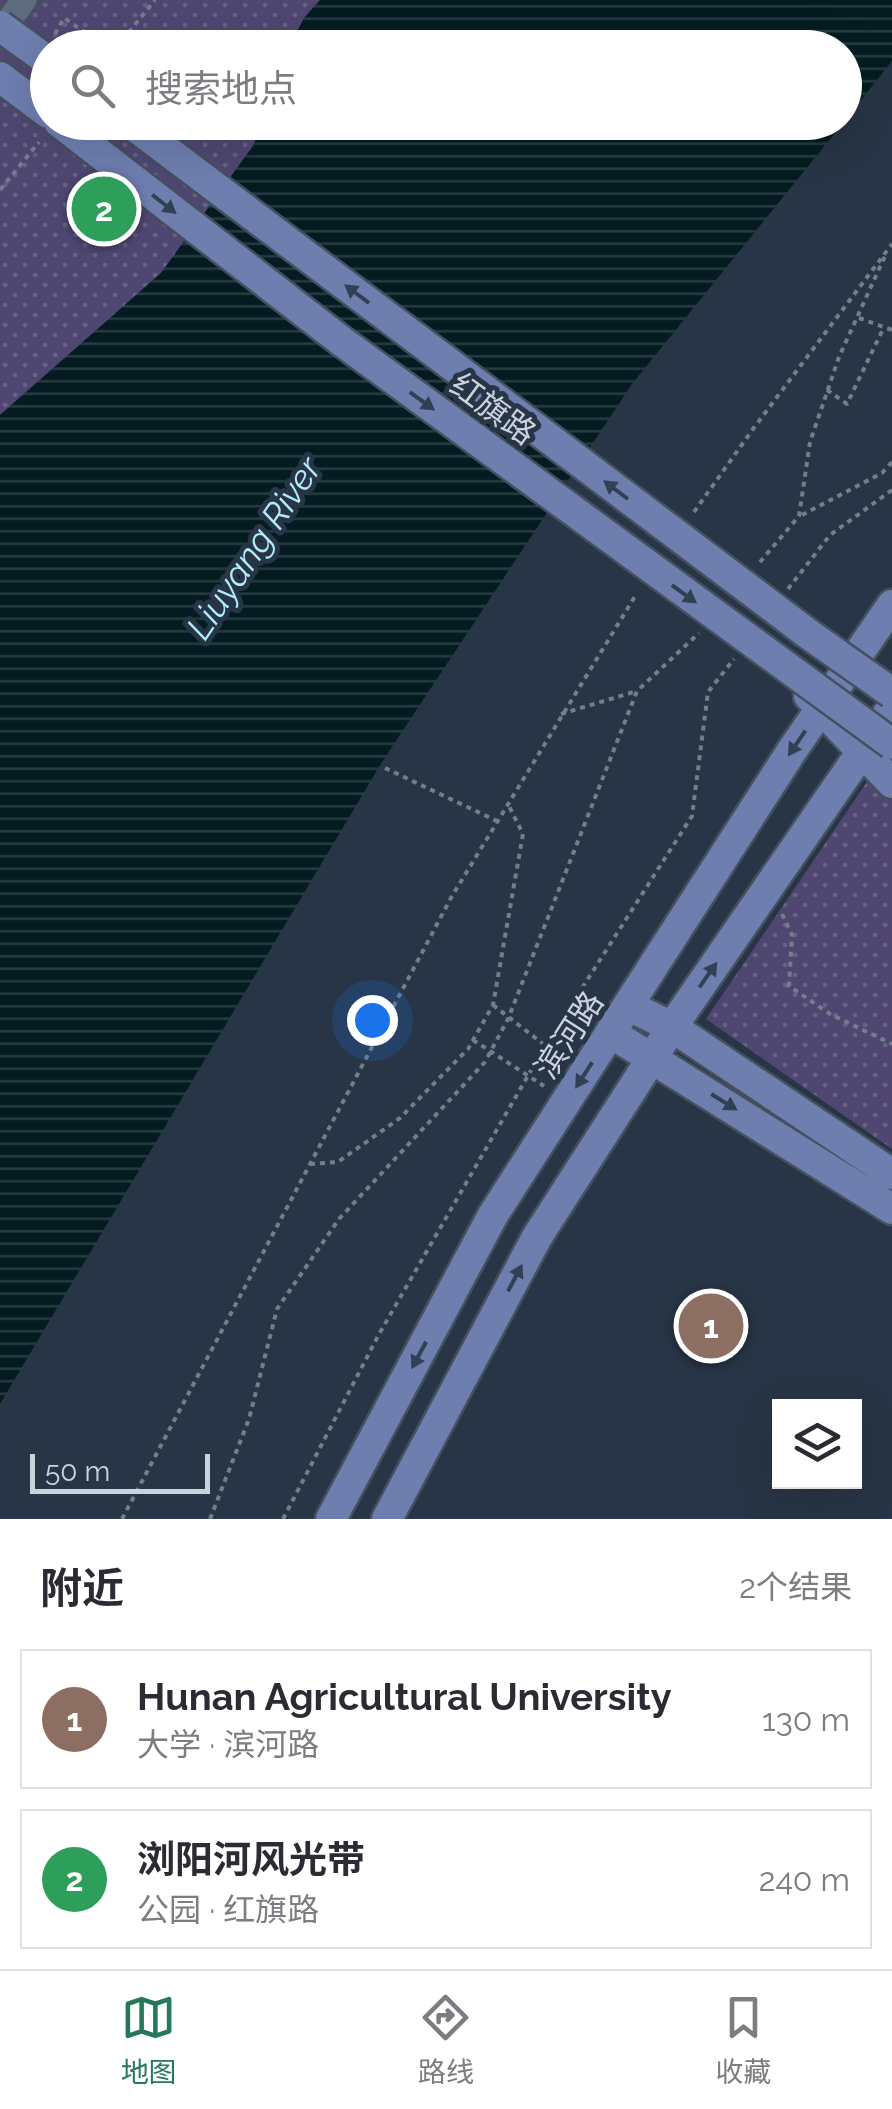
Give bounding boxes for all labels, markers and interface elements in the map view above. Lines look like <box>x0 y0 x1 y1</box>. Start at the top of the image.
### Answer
search box <box>30 30 862 140</box>
icon: search <box>65 58 120 113</box>
text: 搜索地点 <box>145 66 297 111</box>
pin: 2 <box>72 172 136 246</box>
one-way arrow <box>151 193 177 213</box>
one-way arrow <box>344 284 370 305</box>
street label: 红旗路 <box>444 365 543 452</box>
one-way arrow <box>409 390 435 410</box>
water label: Liuyang River <box>178 448 330 646</box>
one-way arrow <box>603 480 629 500</box>
one-way arrow <box>671 583 697 603</box>
one-way arrow <box>789 729 807 756</box>
one-way arrow <box>698 961 717 988</box>
street label: 滨河路 <box>527 984 610 1085</box>
your location <box>347 995 398 1046</box>
one-way arrow <box>575 1061 593 1089</box>
one-way arrow <box>710 1093 737 1111</box>
one-way arrow <box>506 1264 523 1293</box>
pin: 1 <box>678 1288 744 1364</box>
one-way arrow <box>410 1340 427 1369</box>
map controls <box>772 1399 862 1489</box>
button: layers <box>772 1399 862 1489</box>
scale bar <box>30 1449 210 1494</box>
text: 50 m <box>45 1455 110 1488</box>
text: 附近 <box>40 1564 124 1613</box>
text: 2个结果 <box>739 1568 852 1605</box>
text: Hunan Agricultural University <box>137 1674 672 1719</box>
text: 1 <box>67 1701 82 1738</box>
text: 130 m <box>762 1701 850 1738</box>
text: 大学 · 滨河路 <box>137 1726 319 1763</box>
text: 浏阳河风光带 <box>137 1837 365 1882</box>
text: 2 <box>65 1861 84 1898</box>
text: 240 m <box>759 1861 850 1898</box>
text: 公园 · 红旗路 <box>137 1891 319 1928</box>
tab: 地图 <box>121 1990 177 2090</box>
tab: 路线 <box>418 1990 474 2090</box>
tab: 收藏 <box>715 1990 771 2090</box>

